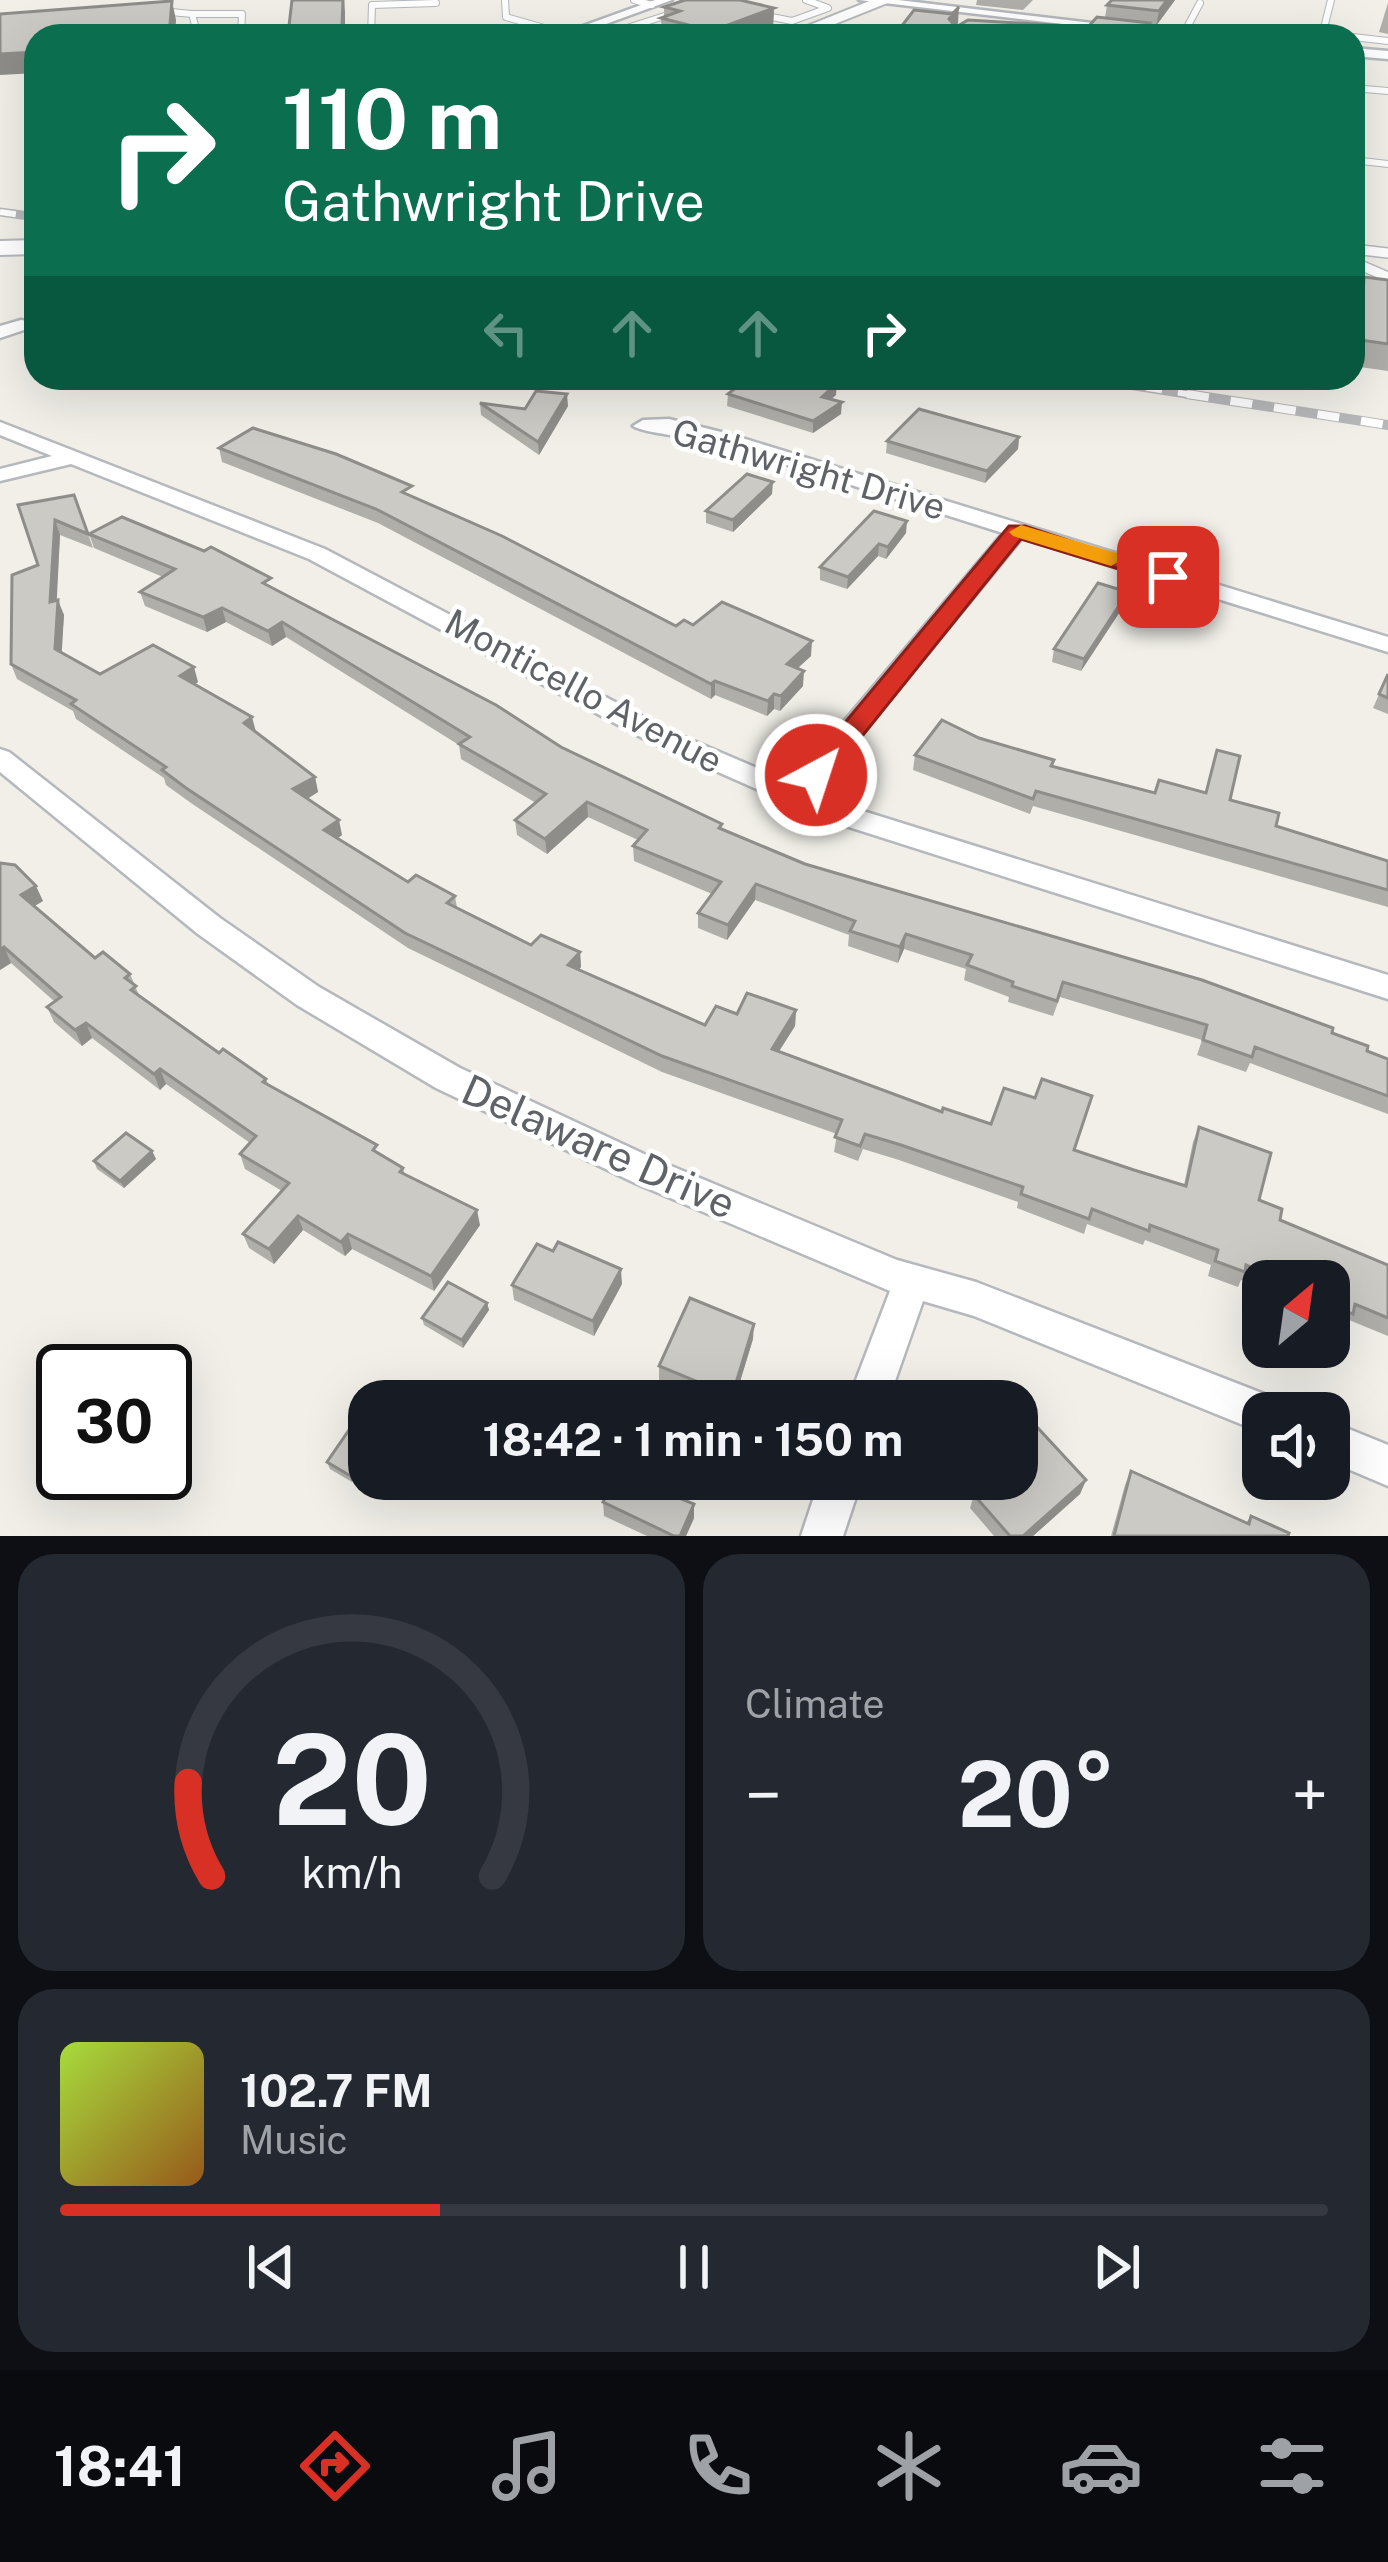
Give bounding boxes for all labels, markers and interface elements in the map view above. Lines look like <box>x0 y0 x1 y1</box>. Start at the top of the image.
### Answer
text: 110 m <box>282 69 502 168</box>
icon: right <box>84 72 240 228</box>
text: Gathwright Drive <box>282 170 705 233</box>
icon: left <box>473 300 539 366</box>
icon: ahead <box>599 300 665 366</box>
icon: ahead <box>725 300 791 366</box>
icon: right <box>851 300 917 366</box>
street label: Gathwright Drive <box>668 410 950 528</box>
pin <box>1117 526 1219 628</box>
icon: arrive <box>1135 544 1201 610</box>
street label: Monticello Avenue <box>438 600 730 782</box>
position arrow <box>753 712 879 838</box>
street label: Delaware Drive <box>455 1064 743 1228</box>
north arrow <box>1242 1260 1350 1368</box>
map controls <box>1242 1260 1350 1500</box>
speed limit sign: 30 <box>36 1344 192 1500</box>
button: sound <box>1242 1392 1350 1500</box>
text: 18:42 · 1 min · 150 m <box>483 1413 903 1466</box>
text: Climate <box>745 1681 885 1727</box>
text: 20 <box>272 1706 431 1853</box>
text: 20° <box>958 1741 1115 1847</box>
text: − <box>745 1756 782 1834</box>
text: + <box>1291 1756 1328 1834</box>
text: km/h <box>301 1846 402 1897</box>
text: 102.7 FM <box>240 2064 433 2117</box>
text: Music <box>240 2117 348 2163</box>
icon: previous <box>238 2234 304 2300</box>
icon: pause <box>661 2234 727 2300</box>
icon: next <box>1084 2234 1150 2300</box>
icon: directions <box>293 2424 377 2508</box>
icon: music <box>485 2424 569 2508</box>
icon: phone <box>676 2424 760 2508</box>
icon: climate <box>867 2424 951 2508</box>
icon: car <box>1059 2424 1143 2508</box>
icon: filters <box>1250 2424 1334 2508</box>
text: 18:41 <box>54 2435 186 2498</box>

